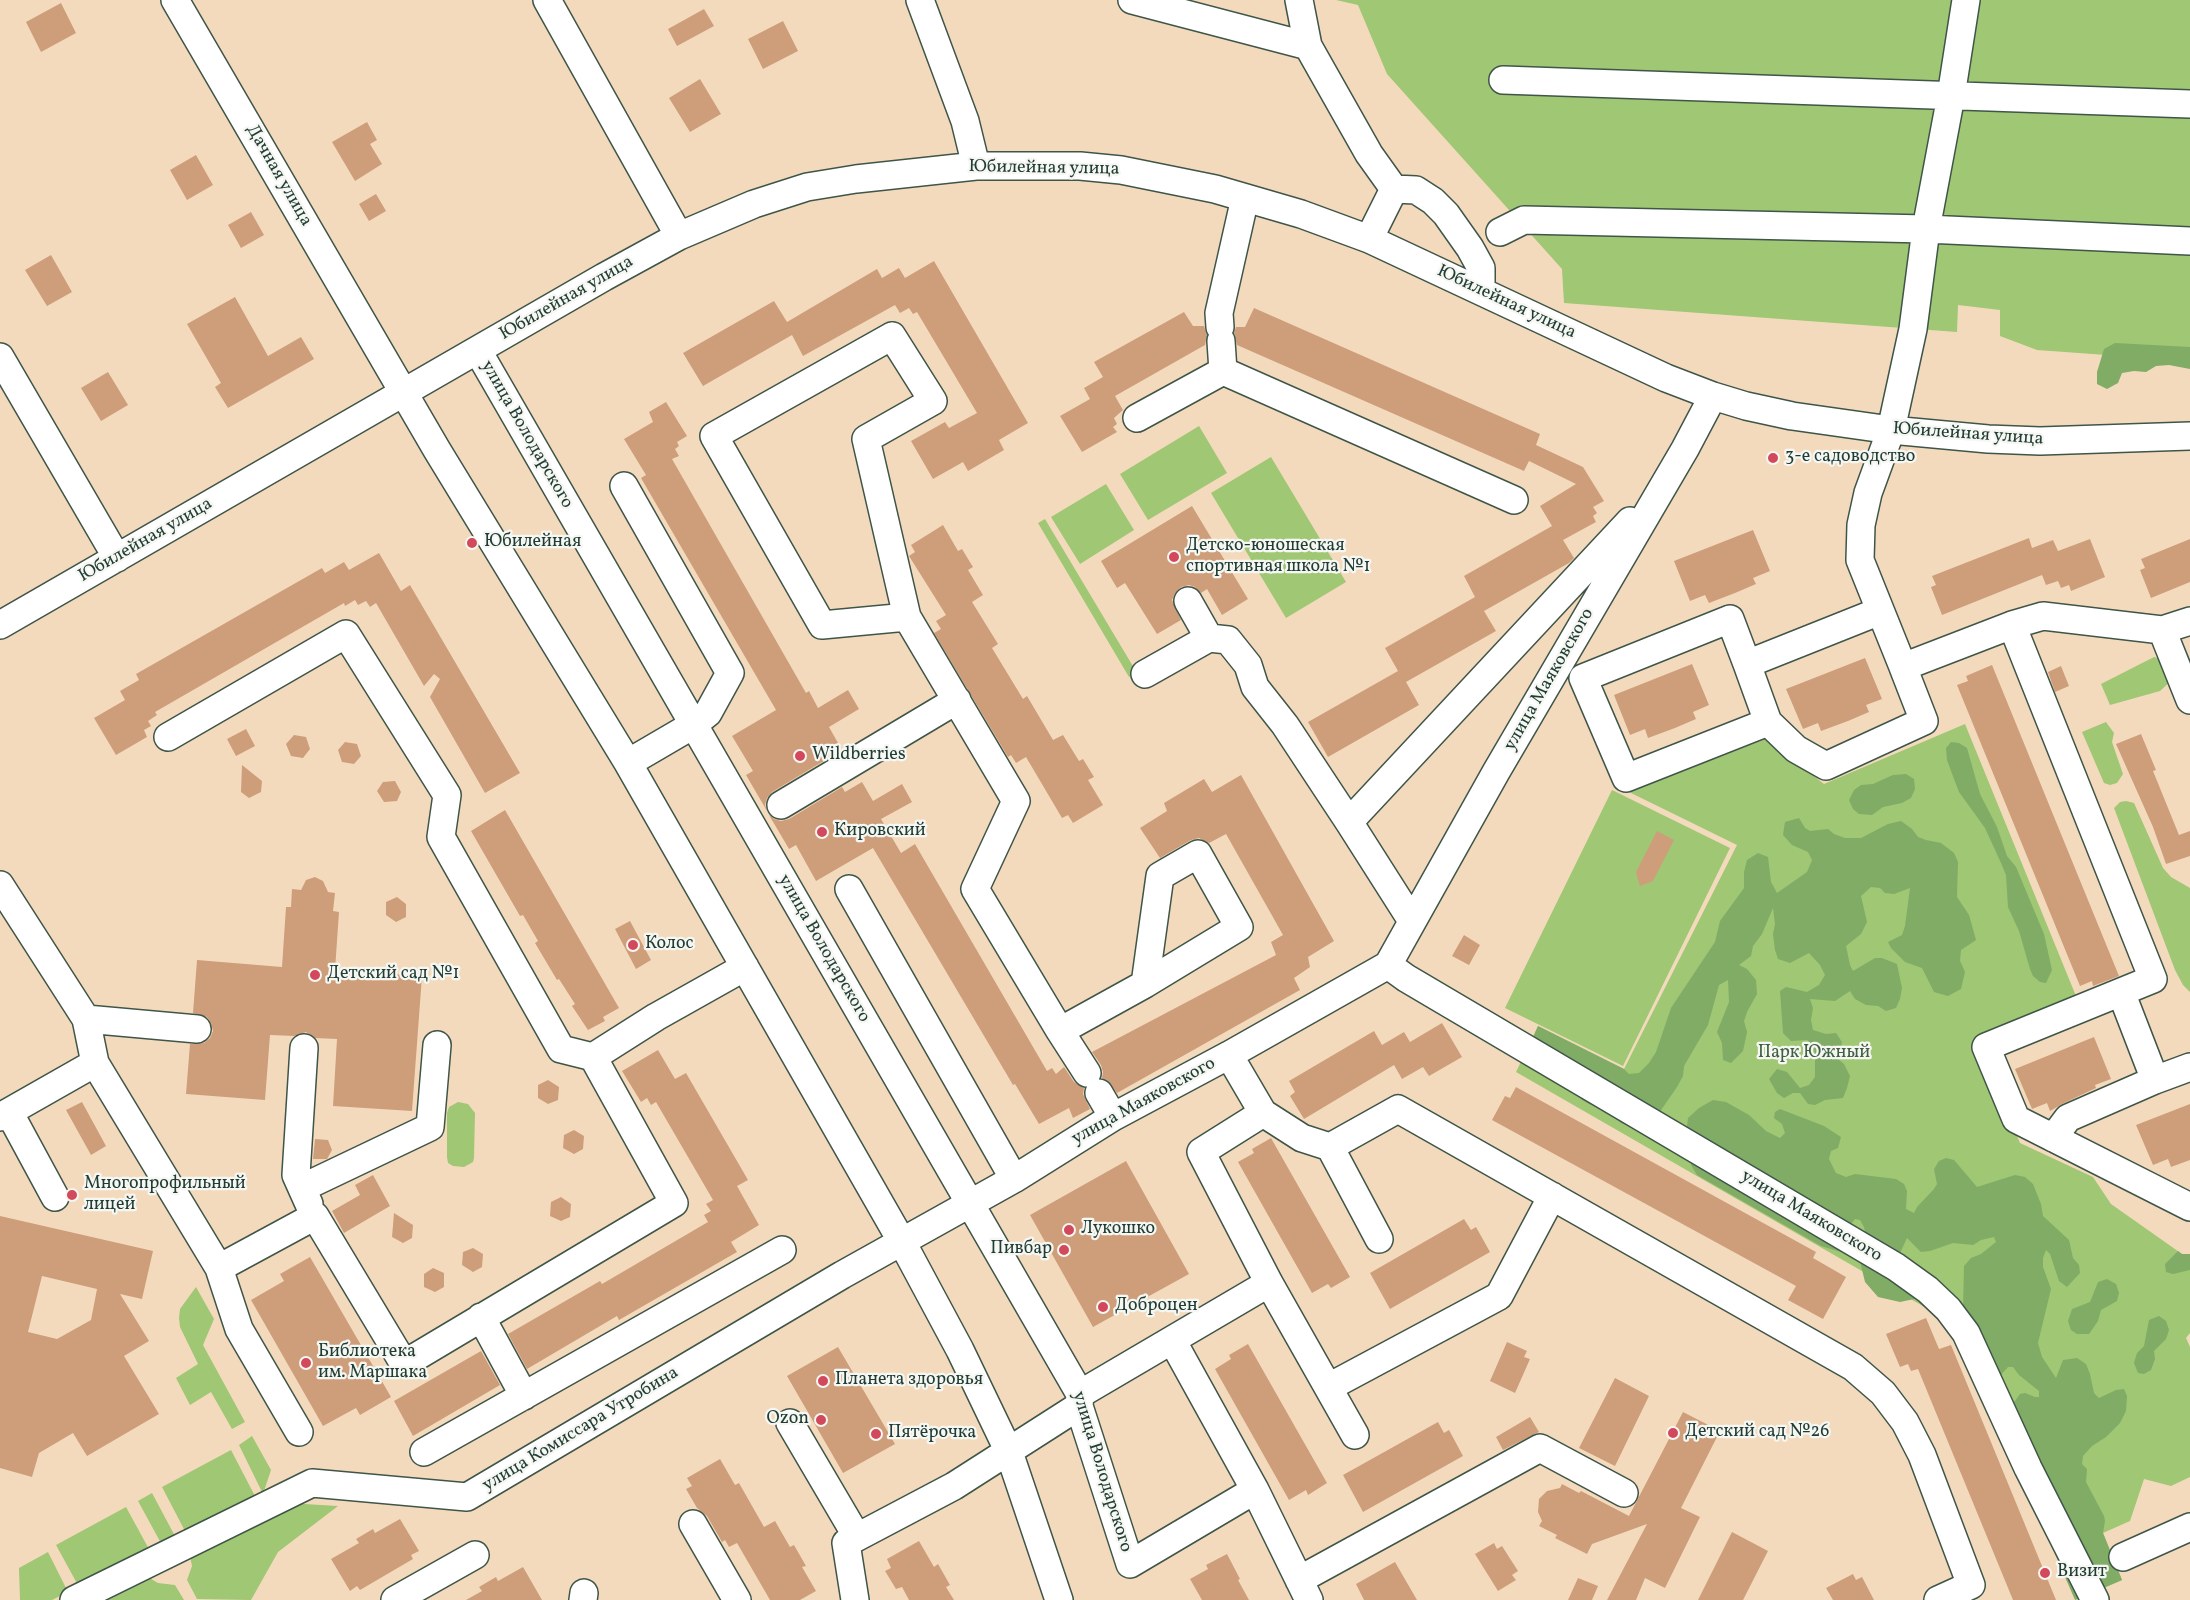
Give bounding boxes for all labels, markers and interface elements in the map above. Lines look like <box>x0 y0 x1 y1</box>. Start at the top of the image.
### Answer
street label: Дачная улица <box>240 121 316 231</box>
street label: Юбилейная улица <box>968 157 1120 181</box>
street label: Юбилейная улица <box>496 252 638 346</box>
street label: Юбилейная улица <box>1433 261 1579 345</box>
street label: улица Володарского <box>475 357 577 513</box>
street label: Юбилейная улица <box>1892 419 2044 451</box>
place label: 3-е садоводство <box>1785 447 1915 469</box>
marker: 3-е садоводство <box>1766 451 1780 465</box>
street label: Юбилейная улица <box>75 494 217 588</box>
place label: Юбилейная <box>484 532 581 554</box>
marker: Юбилейная <box>465 536 479 550</box>
place label: Детско-юношеская спортивная школа №1 <box>1186 536 1371 578</box>
marker: Детско-юношеская спортивная школа №1 <box>1167 550 1181 564</box>
street label: улица Маяковского <box>1500 605 1600 755</box>
place label: Wildberries <box>812 745 906 767</box>
marker: Wildberries <box>793 749 807 763</box>
place label: Кировский <box>834 821 926 843</box>
marker: Кировский <box>815 825 829 839</box>
street label: улица Володарского <box>772 871 874 1027</box>
place label: Колос <box>645 934 694 956</box>
marker: Колос <box>626 938 640 952</box>
place label: Детский сад №1 <box>327 964 459 986</box>
marker: Детский сад №1 <box>308 968 322 982</box>
park label: Парк Южный <box>1758 1043 1870 1065</box>
street label: улица Маяковского <box>1068 1054 1220 1150</box>
street label: улица Маяковского <box>1736 1166 1886 1268</box>
place label: Многопрофильный лицей <box>84 1174 246 1216</box>
marker: Многопрофильный лицей <box>65 1188 79 1202</box>
place label: Лукошко <box>1081 1219 1155 1241</box>
marker: Лукошко <box>1062 1223 1076 1237</box>
place label: Пивбар <box>990 1239 1052 1261</box>
marker: Пивбар <box>1057 1243 1071 1257</box>
place label: Доброцен <box>1115 1296 1198 1318</box>
marker: Доброцен <box>1096 1300 1110 1314</box>
place label: Библиотека им. Маршака <box>318 1342 427 1384</box>
marker: Библиотека им. Маршака <box>299 1356 313 1370</box>
street label: улица Комиссара Утробина <box>479 1363 683 1497</box>
place label: Планета здоровья <box>835 1370 983 1392</box>
marker: Планета здоровья <box>816 1374 830 1388</box>
street label: улица Володарского <box>1066 1389 1136 1555</box>
place label: Ozon <box>767 1409 809 1431</box>
marker: Ozon <box>814 1413 828 1427</box>
place label: Детский сад №26 <box>1685 1422 1829 1444</box>
place label: Пятёрочка <box>888 1423 976 1445</box>
marker: Детский сад №26 <box>1666 1426 1680 1440</box>
marker: Пятёрочка <box>869 1427 883 1441</box>
place label: Визит <box>2057 1562 2107 1584</box>
marker: Визит <box>2038 1566 2052 1580</box>

